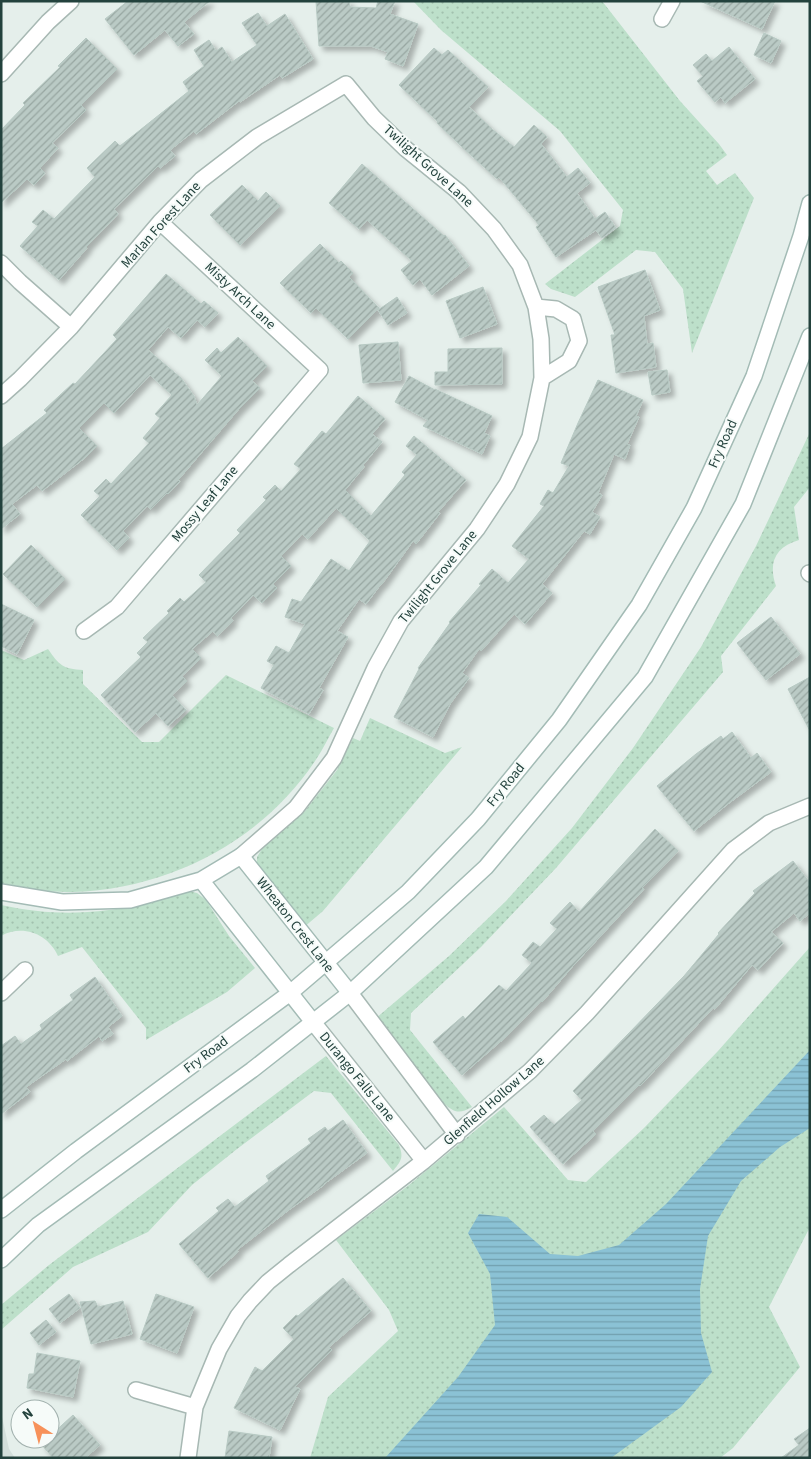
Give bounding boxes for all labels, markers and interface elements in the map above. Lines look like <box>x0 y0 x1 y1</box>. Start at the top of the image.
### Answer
street label: Twilight Grove Lane <box>378 120 478 212</box>
street label: Marlan Forest Lane <box>117 177 206 273</box>
street label: Misty Arch Lane <box>200 258 280 334</box>
street label: Fry Road <box>703 417 743 471</box>
street label: Mossy Leaf Lane <box>167 461 243 547</box>
street label: Twilight Grove Lane <box>394 526 482 628</box>
street label: Fry Road <box>482 759 530 811</box>
street label: Wheaton Crest Lane <box>251 873 339 977</box>
street label: Durango Falls Lane <box>314 1028 400 1126</box>
street label: Fry Road <box>180 1032 232 1078</box>
street label: Glenfield Hollow Lane <box>439 1051 549 1151</box>
north arrow <box>10 1399 60 1449</box>
text: N <box>18 1403 38 1425</box>

